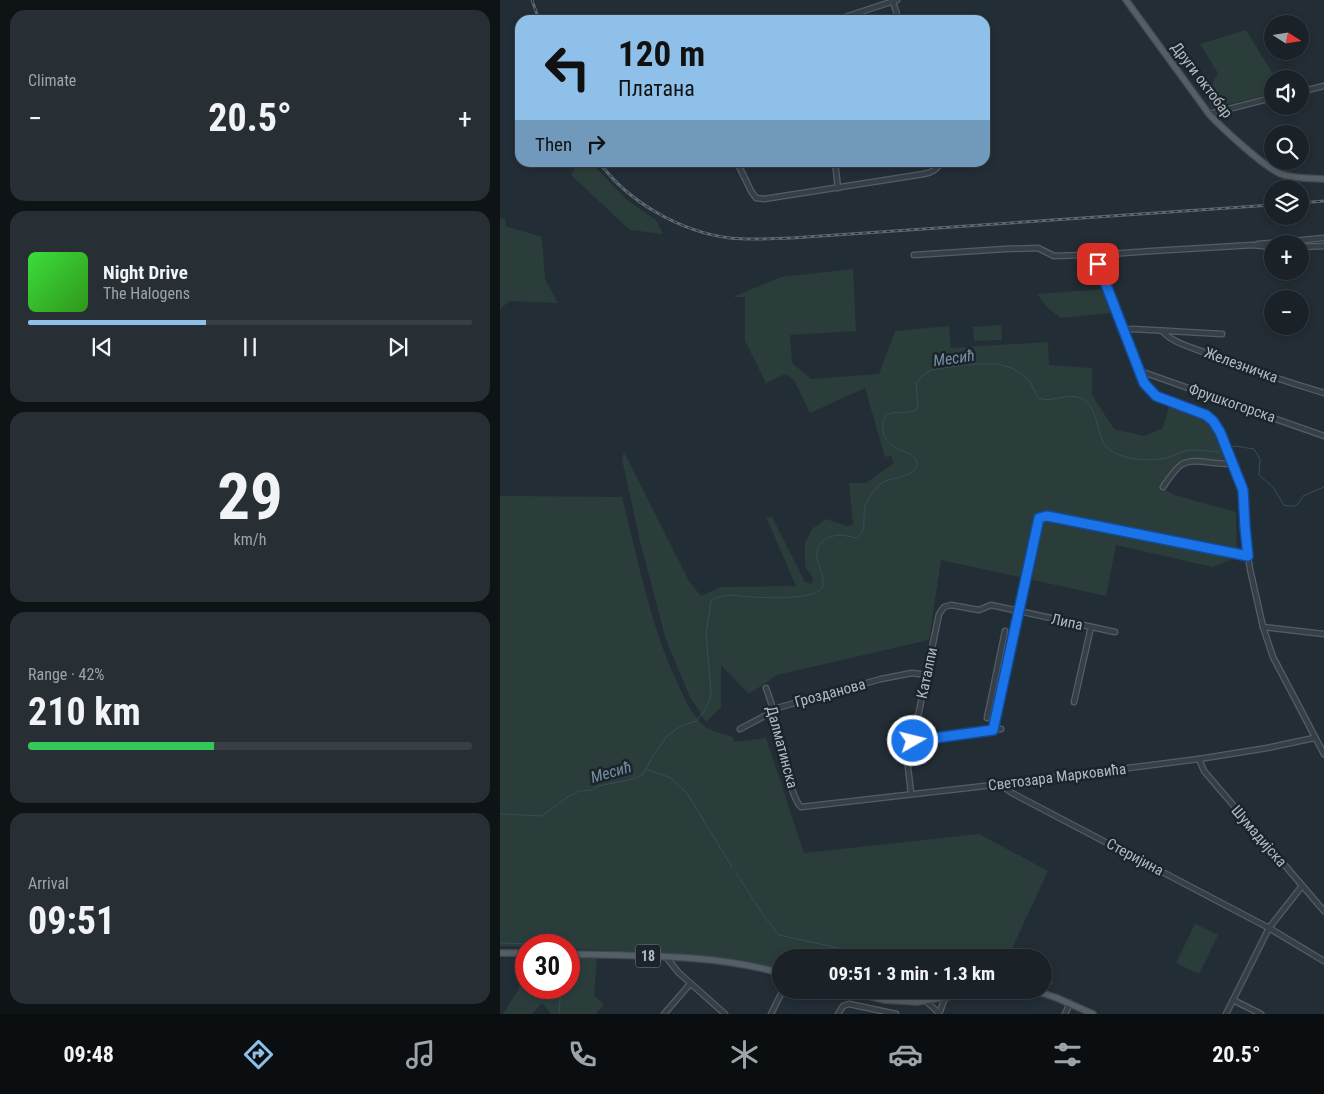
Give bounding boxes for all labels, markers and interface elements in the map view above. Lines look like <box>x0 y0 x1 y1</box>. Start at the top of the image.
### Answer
north arrow <box>1264 15 1309 60</box>
map controls <box>1264 15 1309 335</box>
text: 120 m <box>618 34 705 75</box>
icon: left <box>535 35 600 100</box>
street label: Други октобар <box>1168 39 1236 121</box>
button: sound <box>1264 70 1309 115</box>
text: Climate <box>28 71 76 90</box>
text: Платана <box>618 76 695 101</box>
text: 20.5° <box>208 96 292 140</box>
text: − <box>28 102 42 135</box>
text: + <box>458 102 472 135</box>
button: search <box>1264 125 1309 170</box>
icon: right <box>582 130 610 158</box>
text: Then <box>535 133 572 156</box>
button: layers <box>1264 180 1309 225</box>
button: + <box>1264 235 1309 280</box>
pin <box>1077 243 1119 285</box>
icon: arrive <box>1084 250 1112 278</box>
text: Night Drive <box>103 261 188 284</box>
text: The Halogens <box>103 284 190 303</box>
button: − <box>1264 290 1309 335</box>
icon: previous <box>88 333 116 361</box>
icon: pause <box>236 333 264 361</box>
icon: next <box>384 333 412 361</box>
street label: Железничка <box>1202 343 1280 387</box>
water label: Месић <box>932 346 976 370</box>
street label: Фрушкогорска <box>1186 380 1278 426</box>
text: 29 <box>217 459 283 535</box>
text: km/h <box>234 530 266 549</box>
street label: Липа <box>1050 610 1084 634</box>
street label: Каталпи <box>913 646 941 700</box>
text: Range · 42% <box>28 665 104 684</box>
street label: Грозданова <box>793 675 867 711</box>
text: 210 km <box>28 690 141 734</box>
street label: Далматинска <box>762 704 802 790</box>
position arrow <box>886 714 938 766</box>
water label: Месић <box>588 757 634 787</box>
street label: Светозара Марковића <box>987 760 1127 794</box>
street label: Шумадијска <box>1227 802 1291 870</box>
street label: Стеријина <box>1103 834 1167 880</box>
text: Arrival <box>28 874 69 893</box>
text: 09:51 <box>28 899 115 943</box>
speed limit sign: 30 <box>515 934 580 999</box>
road number: 18 <box>636 944 660 968</box>
text: 09:51 · 3 min · 1.3 km <box>829 962 995 985</box>
icon: directions <box>241 1037 276 1072</box>
icon: music <box>403 1037 438 1072</box>
icon: phone <box>565 1037 600 1072</box>
icon: climate <box>727 1037 762 1072</box>
icon: car <box>888 1037 923 1072</box>
icon: filters <box>1050 1037 1085 1072</box>
text: 09:48 <box>63 1042 114 1067</box>
text: 20.5° <box>1212 1042 1260 1067</box>

